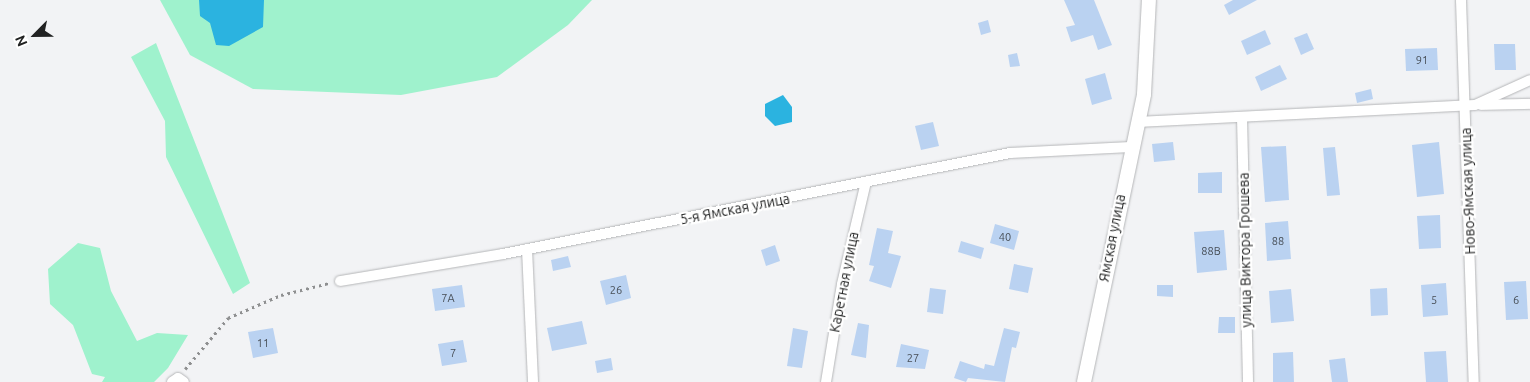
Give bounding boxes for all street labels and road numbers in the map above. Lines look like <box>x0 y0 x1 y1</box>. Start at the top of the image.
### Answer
street label: Ново-Ямская улица <box>1457 127 1479 255</box>
street label: улица Виктора Грошева <box>1235 172 1255 328</box>
street label: 5-я Ямская улица <box>679 190 791 228</box>
street label: Ямская улица <box>1095 193 1129 283</box>
street label: Каретная улица <box>826 230 862 334</box>

